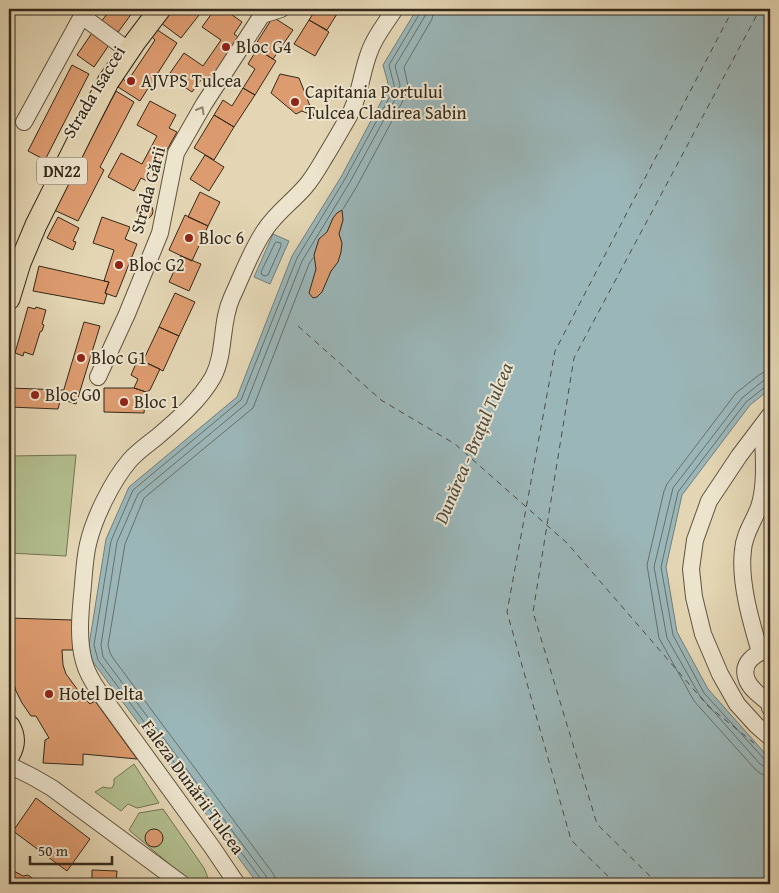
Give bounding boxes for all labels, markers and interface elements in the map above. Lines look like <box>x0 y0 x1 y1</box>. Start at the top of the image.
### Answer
place label: Bloc G4 <box>236 33 292 60</box>
street label: Strada Isaccei <box>55 40 132 143</box>
marker: Bloc G4 <box>220 41 232 53</box>
place label: AJVPS Tulcea <box>141 67 242 94</box>
marker: AJVPS Tulcea <box>125 75 137 87</box>
place label: Capitania Portului Tulcea Cladirea Sabin <box>305 78 467 126</box>
marker: Capitania Portului Tulcea Cladirea Sabin <box>289 96 301 108</box>
one-way arrow <box>194 107 204 116</box>
street label: Strada Gării <box>123 143 172 237</box>
road number: DN22 <box>37 158 87 185</box>
place label: Bloc 6 <box>199 224 244 251</box>
marker: Bloc 6 <box>183 232 195 244</box>
place label: Bloc G2 <box>129 251 185 278</box>
marker: Bloc G2 <box>113 259 125 271</box>
place label: Bloc G1 <box>91 344 147 371</box>
marker: Bloc G1 <box>75 352 87 364</box>
water label: Dunărea - Brațul Tulcea <box>426 358 520 529</box>
place label: Bloc G0 <box>45 381 101 408</box>
place label: Bloc 1 <box>134 388 179 415</box>
marker: Bloc G0 <box>29 389 41 401</box>
marker: Bloc 1 <box>118 396 130 408</box>
place label: Hotel Delta <box>59 680 144 707</box>
marker: Hotel Delta <box>43 688 55 700</box>
street label: Faleza Dunării Tulcea <box>135 714 252 860</box>
scale bar <box>30 833 112 865</box>
text: 50 m <box>38 840 69 861</box>

